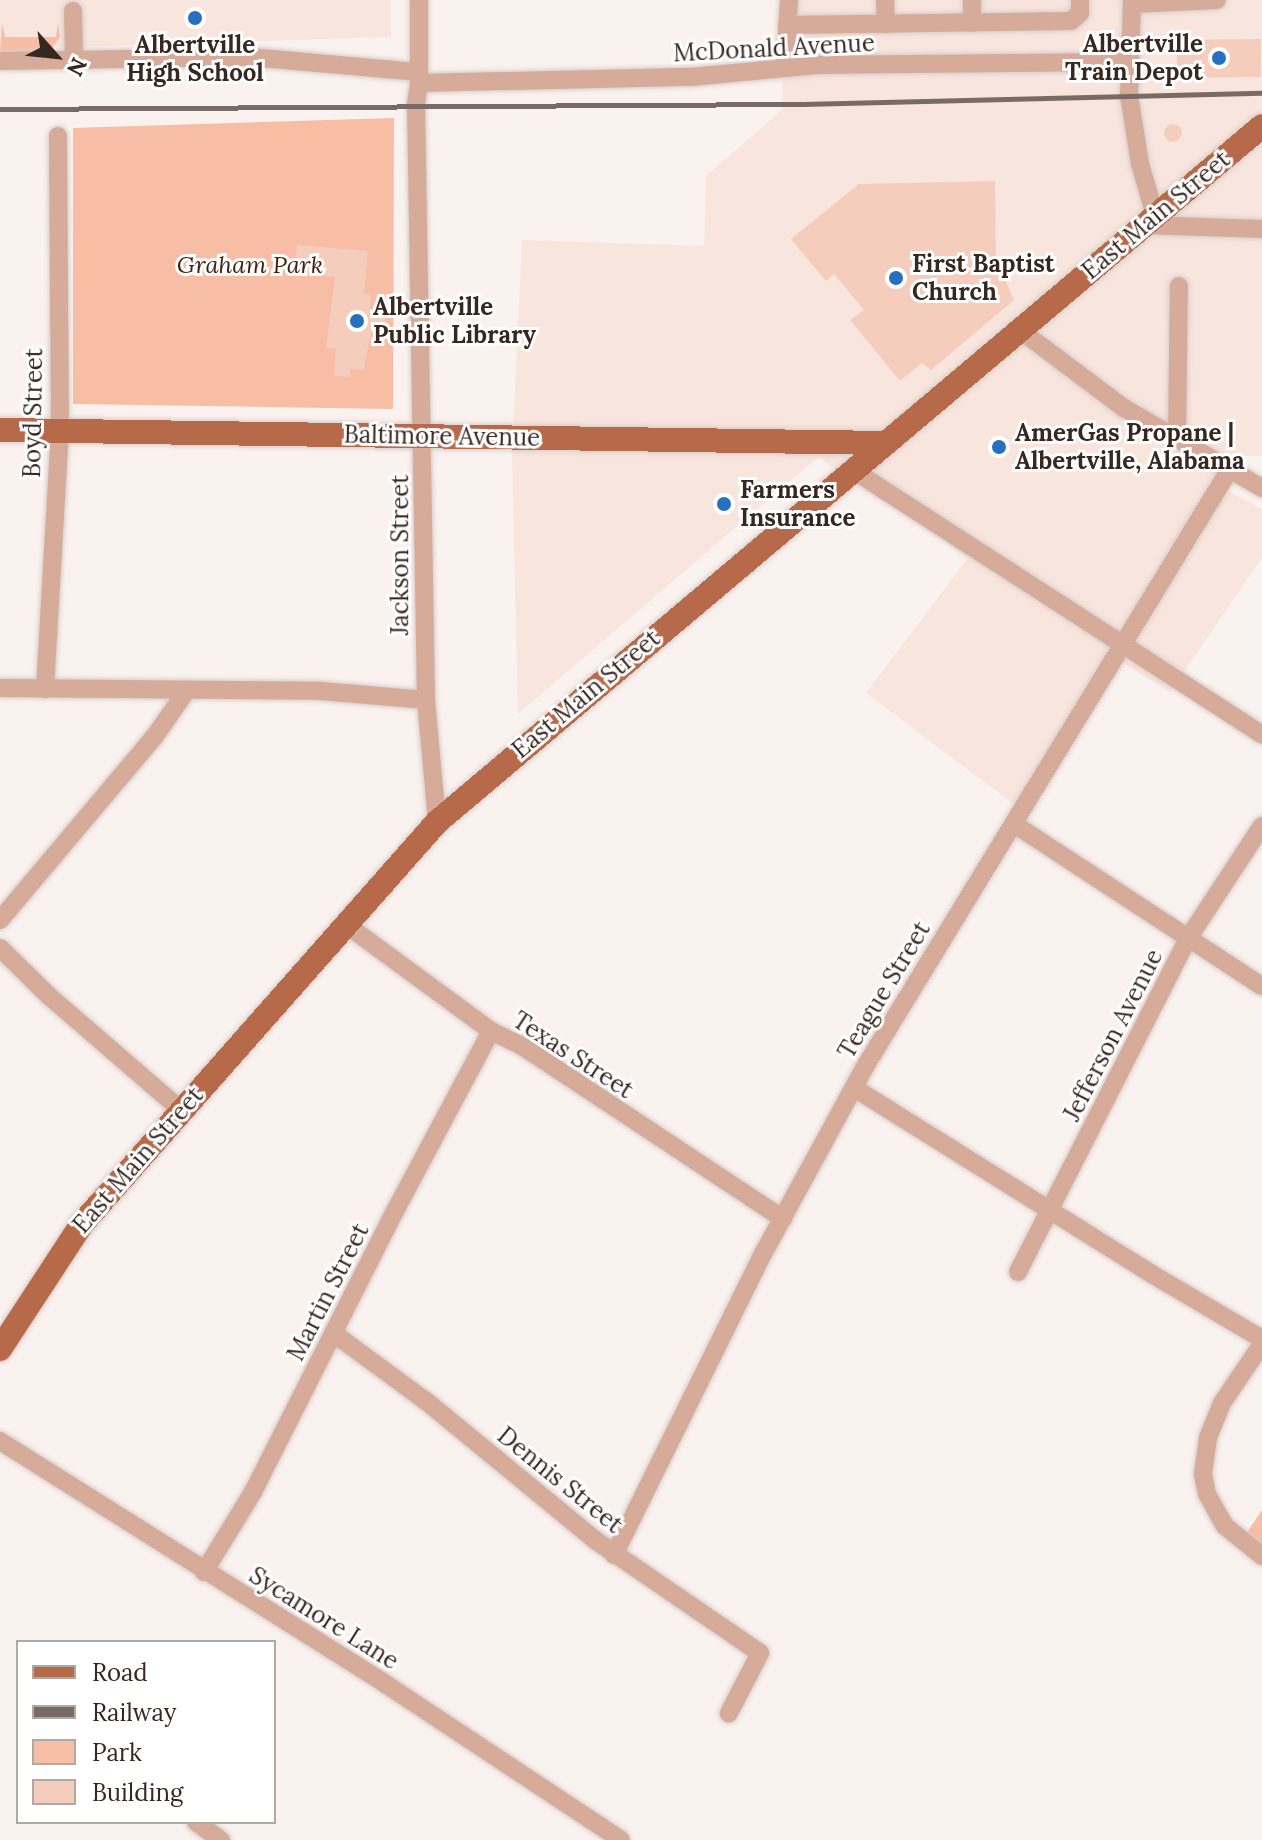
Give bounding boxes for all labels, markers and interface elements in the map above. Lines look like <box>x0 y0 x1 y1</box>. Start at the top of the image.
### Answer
marker: Albertville High School <box>186 9 204 27</box>
north arrow <box>16 16 96 96</box>
street label: McDonald Avenue <box>673 28 875 68</box>
place label: Albertville Train Depot <box>1065 30 1203 86</box>
place label: Albertville High School <box>126 31 264 87</box>
marker: Albertville Train Depot <box>1210 49 1228 67</box>
text: N <box>61 53 94 81</box>
street label: East Main Street <box>1076 145 1236 285</box>
place label: First Baptist Church <box>912 250 1055 306</box>
park label: Graham Park <box>177 251 323 279</box>
marker: First Baptist Church <box>887 269 905 287</box>
place label: Albertville Public Library <box>373 293 536 349</box>
marker: Albertville Public Library <box>348 312 366 330</box>
street label: Boyd Street <box>17 348 49 478</box>
place label: AmerGas Propane | Albertville, Alabama <box>1015 419 1245 475</box>
street label: Baltimore Avenue <box>344 420 540 452</box>
marker: AmerGas Propane | Albertville, Alabama <box>990 438 1008 456</box>
street label: Jackson Street <box>386 475 414 635</box>
place label: Farmers Insurance <box>740 476 855 532</box>
marker: Farmers Insurance <box>715 495 733 513</box>
street label: East Main Street <box>506 624 666 764</box>
street label: Teague Street <box>832 916 936 1064</box>
street label: Jefferson Avenue <box>1057 944 1169 1126</box>
street label: Texas Street <box>507 1005 639 1105</box>
street label: East Main Street <box>67 1081 209 1239</box>
street label: Martin Street <box>281 1219 375 1365</box>
street label: Dennis Street <box>492 1421 628 1539</box>
street label: Sycamore Lane <box>244 1561 404 1675</box>
legend <box>16 1640 276 1824</box>
text: Road <box>92 1657 148 1688</box>
text: Railway <box>92 1697 176 1728</box>
text: Park <box>92 1737 142 1768</box>
text: Building <box>92 1777 183 1808</box>

